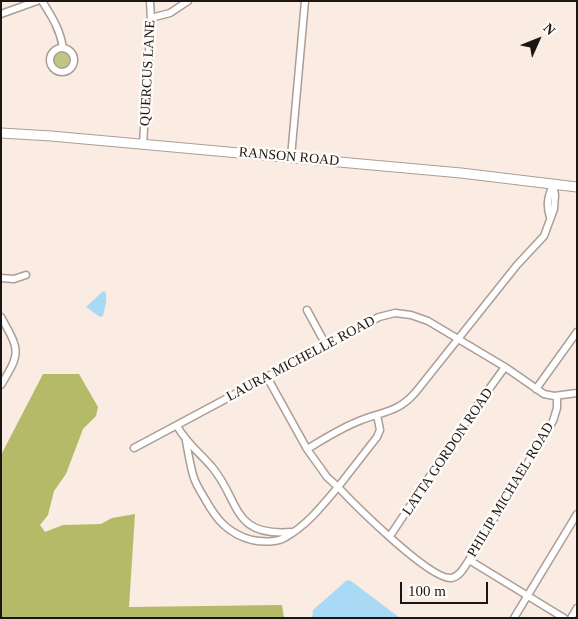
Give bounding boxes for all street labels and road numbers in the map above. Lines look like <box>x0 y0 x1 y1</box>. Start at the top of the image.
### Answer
street label: QUERCUS LANE <box>137 20 159 126</box>
street label: RANSON ROAD <box>238 144 340 170</box>
street label: LAURA MICHELLE ROAD <box>224 313 378 405</box>
street label: LATTA GORDON ROAD <box>399 385 497 519</box>
street label: PHILIP MICHAEL ROAD <box>464 420 558 560</box>

